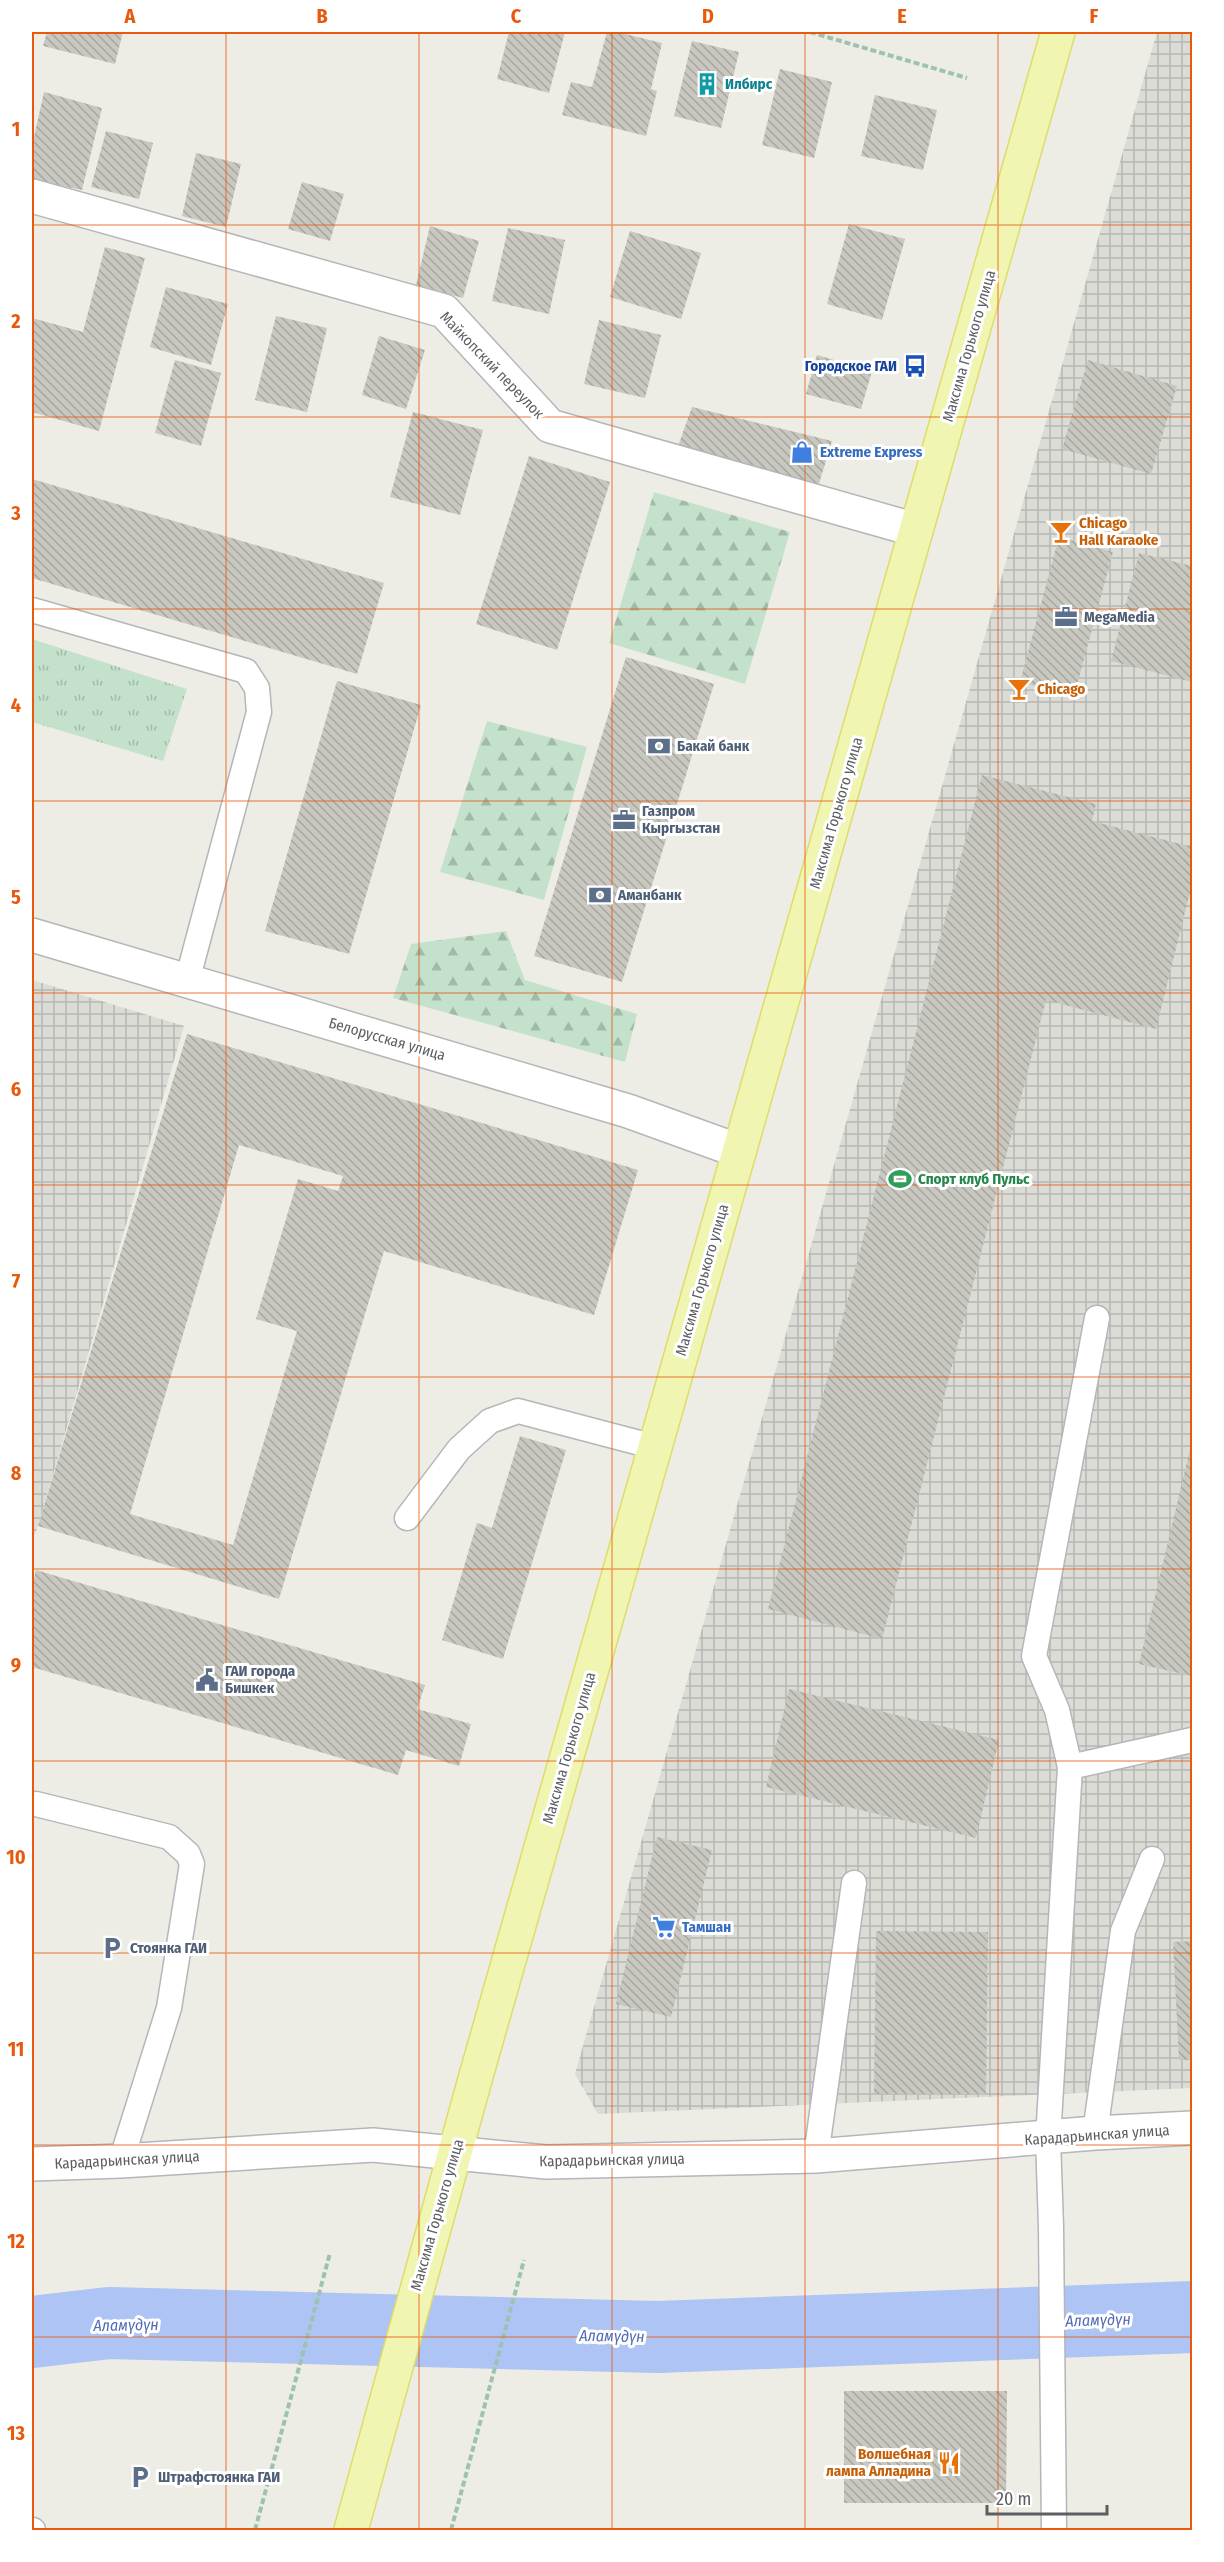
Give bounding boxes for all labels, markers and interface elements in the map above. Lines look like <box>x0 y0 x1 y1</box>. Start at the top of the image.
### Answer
text: A <box>124 4 137 28</box>
text: B <box>316 4 328 28</box>
text: C <box>511 4 522 28</box>
text: D <box>702 4 714 28</box>
text: E <box>897 4 907 28</box>
text: F <box>1090 4 1099 28</box>
building icon: Илбирс <box>694 71 720 97</box>
place label: Илбирс <box>725 75 773 93</box>
text: 1 <box>12 117 20 141</box>
street label: Максима Горького улица <box>939 268 999 424</box>
street label: Майкопский переулок <box>436 308 548 422</box>
text: 2 <box>10 309 21 333</box>
bus stop icon: Городское ГАИ <box>902 353 928 379</box>
place label: Городское ГАИ <box>805 357 897 375</box>
shop icon: Extreme Express <box>789 439 815 465</box>
place label: Extreme Express <box>820 443 923 461</box>
text: 3 <box>10 501 21 525</box>
place label: Chicago Hall Karaoke <box>1079 514 1159 549</box>
bar icon: Chicago Hall Karaoke <box>1048 519 1074 545</box>
office icon: MegaMedia <box>1053 604 1079 630</box>
place label: MegaMedia <box>1084 608 1155 626</box>
bar icon: Chicago <box>1006 676 1032 702</box>
place label: Chicago <box>1037 680 1085 698</box>
text: 4 <box>11 693 21 717</box>
bank icon: Бакай банк <box>646 733 672 759</box>
street label: Максима Горького улица <box>806 735 866 891</box>
place label: Бакай банк <box>677 737 750 755</box>
place label: Газпром Кыргызстан <box>642 802 720 837</box>
office icon: Газпром Кыргызстан <box>611 807 637 833</box>
bank icon: Аманбанк <box>587 882 613 908</box>
text: 5 <box>11 885 21 909</box>
place label: Аманбанк <box>617 886 682 904</box>
street label: Белорусская улица <box>327 1014 447 1064</box>
text: 6 <box>11 1077 21 1101</box>
sports icon: Спорт клуб Пульс <box>887 1166 913 1192</box>
place label: Спорт клуб Пульс <box>918 1170 1030 1188</box>
street label: Максима Горького улица <box>672 1202 732 1358</box>
text: 7 <box>12 1269 21 1293</box>
text: 8 <box>11 1461 22 1485</box>
text: 9 <box>11 1653 21 1677</box>
place label: ГАИ города Бишкек <box>225 1662 296 1697</box>
public building icon: ГАИ города Бишкек <box>194 1667 220 1693</box>
street label: Максима Горького улица <box>539 1670 599 1826</box>
text: 10 <box>6 1845 26 1869</box>
supermarket icon: Тамшан <box>651 1914 677 1940</box>
place label: Тамшан <box>682 1918 731 1936</box>
parking icon: Стоянка ГАИ <box>99 1935 125 1961</box>
place label: Стоянка ГАИ <box>130 1939 207 1957</box>
text: 11 <box>8 2037 24 2061</box>
street label: Карадарьинская улица <box>1024 2121 1170 2149</box>
street label: Максима Горького улица <box>407 2137 467 2293</box>
street label: Карадарьинская улица <box>54 2147 200 2173</box>
street label: Карадарьинская улица <box>539 2150 685 2170</box>
text: 12 <box>7 2229 25 2253</box>
water label: Аламүдүн <box>1064 2309 1131 2331</box>
water label: Аламүдүн <box>92 2315 159 2335</box>
water label: Аламүдүн <box>578 2326 645 2346</box>
text: 13 <box>7 2421 25 2445</box>
place label: Волшебная лампа Алладина <box>826 2445 932 2480</box>
restaurant icon: Волшебная лампа Алладина <box>936 2450 962 2476</box>
parking icon: Штрафстоянка ГАИ <box>127 2464 153 2490</box>
place label: Штрафстоянка ГАИ <box>158 2468 280 2486</box>
scale bar <box>987 2478 1107 2516</box>
text: 20 m <box>996 2488 1031 2510</box>

